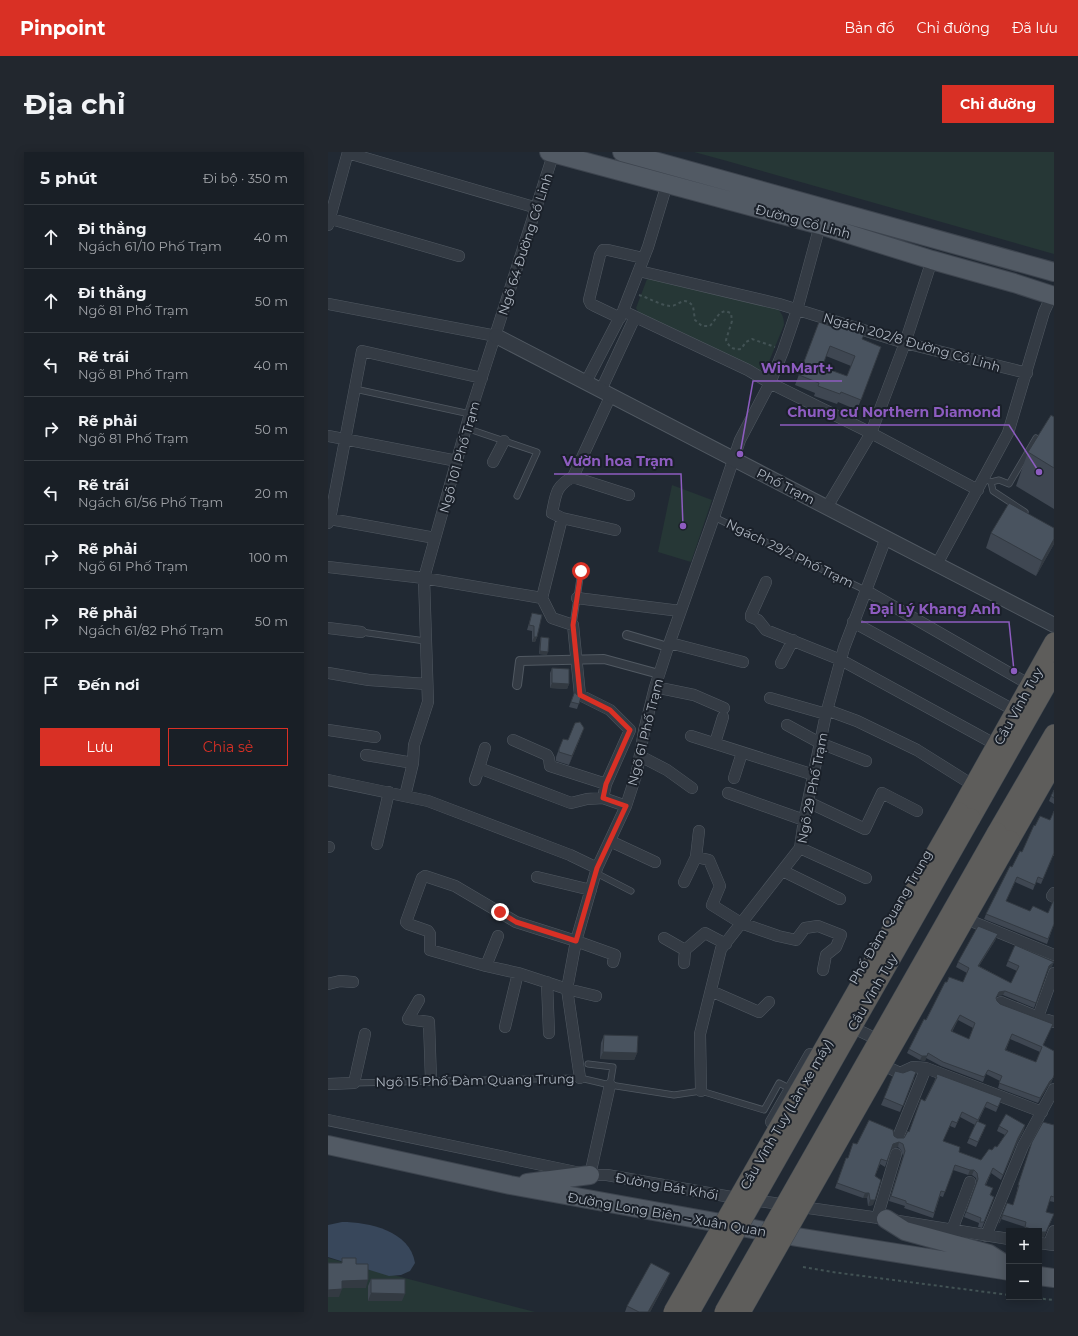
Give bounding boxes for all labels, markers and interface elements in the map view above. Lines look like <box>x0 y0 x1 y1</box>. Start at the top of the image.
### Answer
text: Pinpoint <box>20 17 105 40</box>
text: Bản đồ <box>844 19 895 37</box>
text: Chỉ đường <box>917 19 990 37</box>
text: Đã lưu <box>1012 19 1058 37</box>
button: Chỉ đường <box>942 85 1054 123</box>
text: Địa chỉ <box>24 87 125 121</box>
text: 5 phút <box>40 168 97 188</box>
text: Đi bộ · 350 m <box>203 170 288 186</box>
street label: Ngõ 64 Đường Cổ Linh <box>494 171 556 317</box>
street label: Đường Cổ Linh <box>754 201 852 241</box>
text: Đi thẳng <box>78 219 146 238</box>
icon: ahead <box>40 226 62 248</box>
text: 40 m <box>254 229 288 245</box>
text: Ngách 61/10 Phố Trạm <box>78 238 222 254</box>
text: Đi thẳng <box>78 283 146 302</box>
icon: ahead <box>40 290 62 312</box>
text: 50 m <box>255 293 288 309</box>
text: Ngõ 81 Phố Trạm <box>78 302 189 318</box>
street label: Ngách 202/8 Đường Cổ Linh <box>822 309 1002 375</box>
text: Rẽ trái <box>78 347 129 366</box>
icon: left <box>40 354 62 376</box>
callout: WinMart+ <box>753 355 842 381</box>
text: 40 m <box>254 357 288 373</box>
text: WinMart+ <box>761 359 833 377</box>
text: Ngõ 81 Phố Trạm <box>78 366 189 382</box>
street label: Ngõ 101 Phố Trạm <box>435 399 483 515</box>
callout: Chung cư Northern Diamond <box>780 399 1009 425</box>
text: Chung cư Northern Diamond <box>787 403 1001 421</box>
text: Rẽ phải <box>78 411 137 430</box>
icon: right <box>40 418 62 440</box>
text: 50 m <box>255 421 288 437</box>
text: Ngõ 81 Phố Trạm <box>78 430 189 446</box>
callout: Vườn hoa Trạm <box>554 448 681 474</box>
text: Vườn hoa Trạm <box>562 452 674 470</box>
street label: Phố Trạm <box>754 465 818 507</box>
text: Rẽ trái <box>78 475 129 494</box>
icon: left <box>40 482 62 504</box>
text: 20 m <box>255 485 288 501</box>
text: Ngách 61/56 Phố Trạm <box>78 494 223 510</box>
street label: Ngách 29/2 Phố Trạm <box>724 515 856 591</box>
text: Rẽ phải <box>78 539 137 558</box>
icon: right <box>40 546 62 568</box>
text: 100 m <box>249 549 288 565</box>
text: Ngõ 61 Phố Trạm <box>78 558 188 574</box>
route start <box>572 562 590 580</box>
callout: Đại Lý Khang Anh <box>861 596 1009 622</box>
text: Đại Lý Khang Anh <box>869 600 1001 618</box>
text: Rẽ phải <box>78 603 137 622</box>
icon: right <box>40 610 62 632</box>
text: 50 m <box>255 613 288 629</box>
text: Ngách 61/82 Phố Trạm <box>78 622 223 638</box>
street label: Cầu Vĩnh Tuy <box>990 664 1046 747</box>
icon: arrive <box>40 674 62 696</box>
text: Đến nơi <box>78 675 139 694</box>
street label: Ngõ 61 Phố Trạm <box>624 677 666 787</box>
button: Lưu <box>40 728 160 766</box>
button: Chia sẻ <box>168 728 288 766</box>
street label: Ngõ 29 Phố Trạm <box>793 731 831 845</box>
street label: Phố Đàm Quang Trung <box>845 847 935 987</box>
route end <box>491 903 509 921</box>
street label: Cầu Vĩnh Tuy <box>844 950 901 1033</box>
street label: Cầu Vĩnh Tuy (Làn xe máy) <box>736 1036 836 1192</box>
street label: Ngõ 15 Phố Đàm Quang Trung <box>375 1070 575 1090</box>
street label: Đường Bát Khối <box>614 1169 720 1203</box>
street label: Đường Long Biên – Xuân Quan <box>566 1189 768 1239</box>
map controls <box>1006 1228 1042 1300</box>
button: + <box>1006 1228 1042 1264</box>
button: − <box>1006 1264 1042 1300</box>

